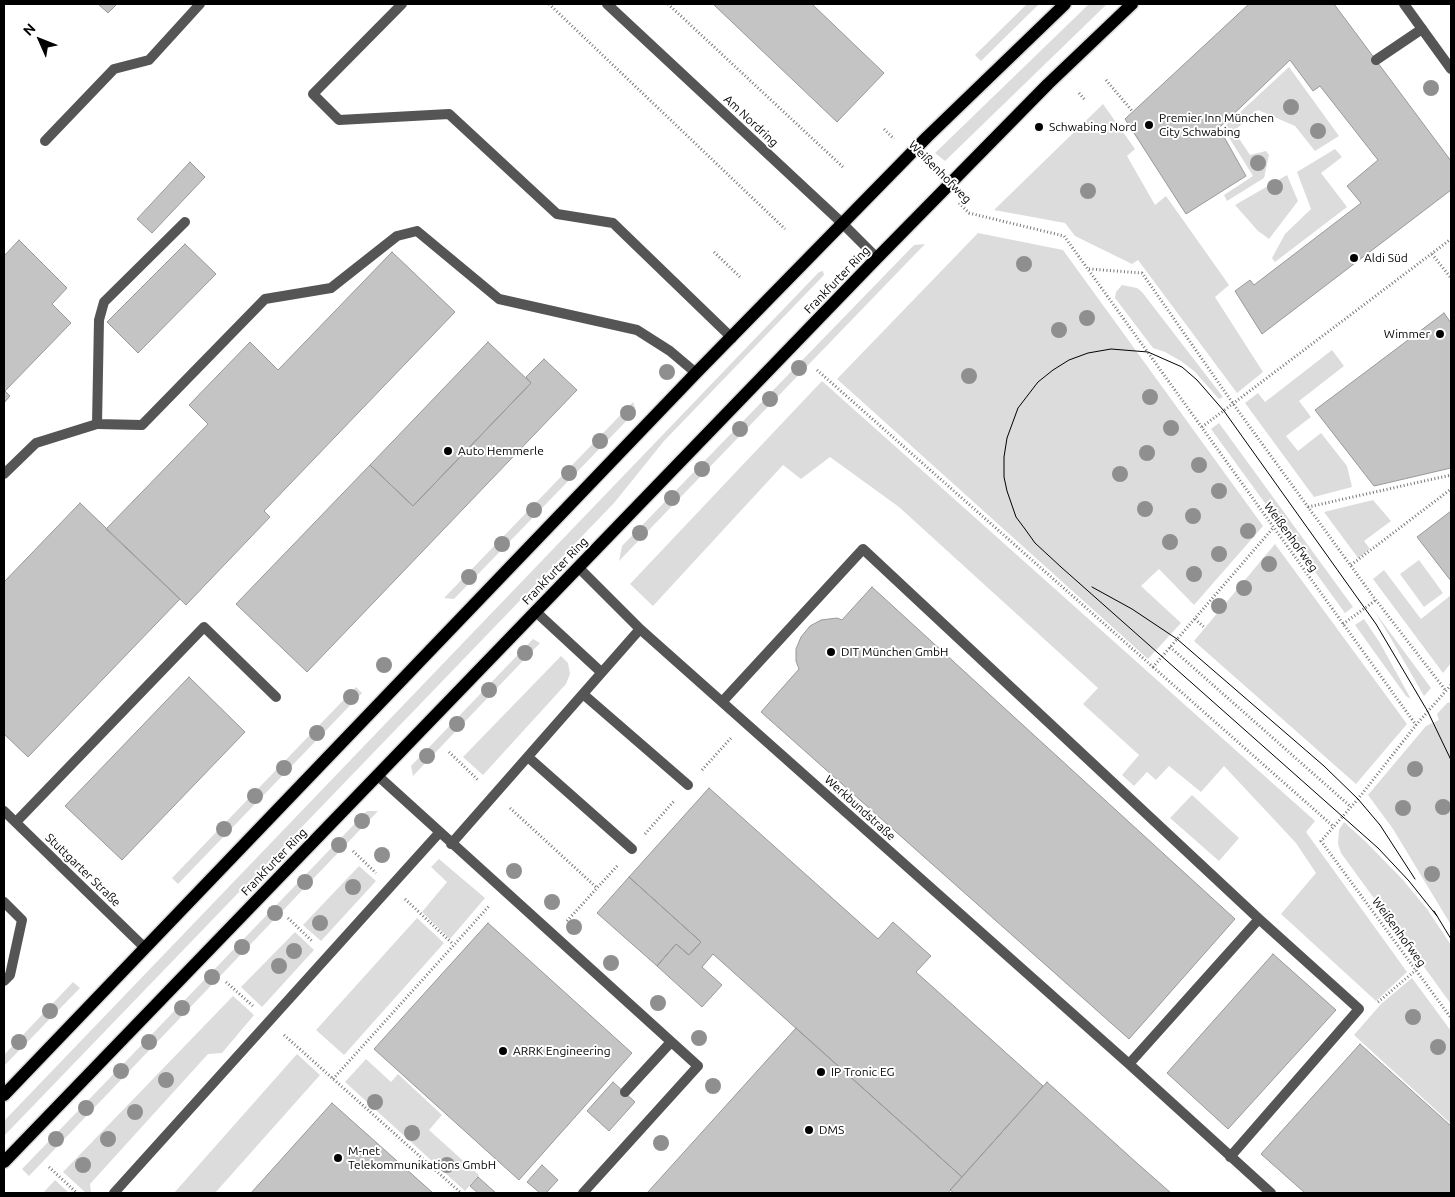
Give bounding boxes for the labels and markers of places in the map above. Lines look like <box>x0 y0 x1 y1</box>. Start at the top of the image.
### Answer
place label: Premier Inn München City Schwabing <box>1159 111 1274 139</box>
marker: Premier Inn München City Schwabing <box>1143 119 1155 131</box>
place label: Schwabing Nord <box>1049 120 1137 134</box>
marker: Schwabing Nord <box>1033 121 1045 133</box>
place label: Aldi Süd <box>1364 251 1408 265</box>
marker: Aldi Süd <box>1348 252 1360 264</box>
place label: Wimmer <box>1384 327 1430 341</box>
marker: Wimmer <box>1434 328 1446 340</box>
place label: Auto Hemmerle <box>458 444 544 458</box>
marker: Auto Hemmerle <box>442 445 454 457</box>
place label: DIT München GmbH <box>841 645 948 659</box>
marker: DIT München GmbH <box>825 646 837 658</box>
place label: ARRK Engineering <box>513 1044 611 1058</box>
marker: ARRK Engineering <box>497 1045 509 1057</box>
place label: IP Tronic EG <box>831 1065 894 1079</box>
marker: IP Tronic EG <box>815 1066 827 1078</box>
place label: DMS <box>819 1123 844 1137</box>
marker: DMS <box>803 1124 815 1136</box>
place label: M-net Telekommunikations GmbH <box>348 1144 496 1172</box>
marker: M-net Telekommunikations GmbH <box>332 1152 344 1164</box>

